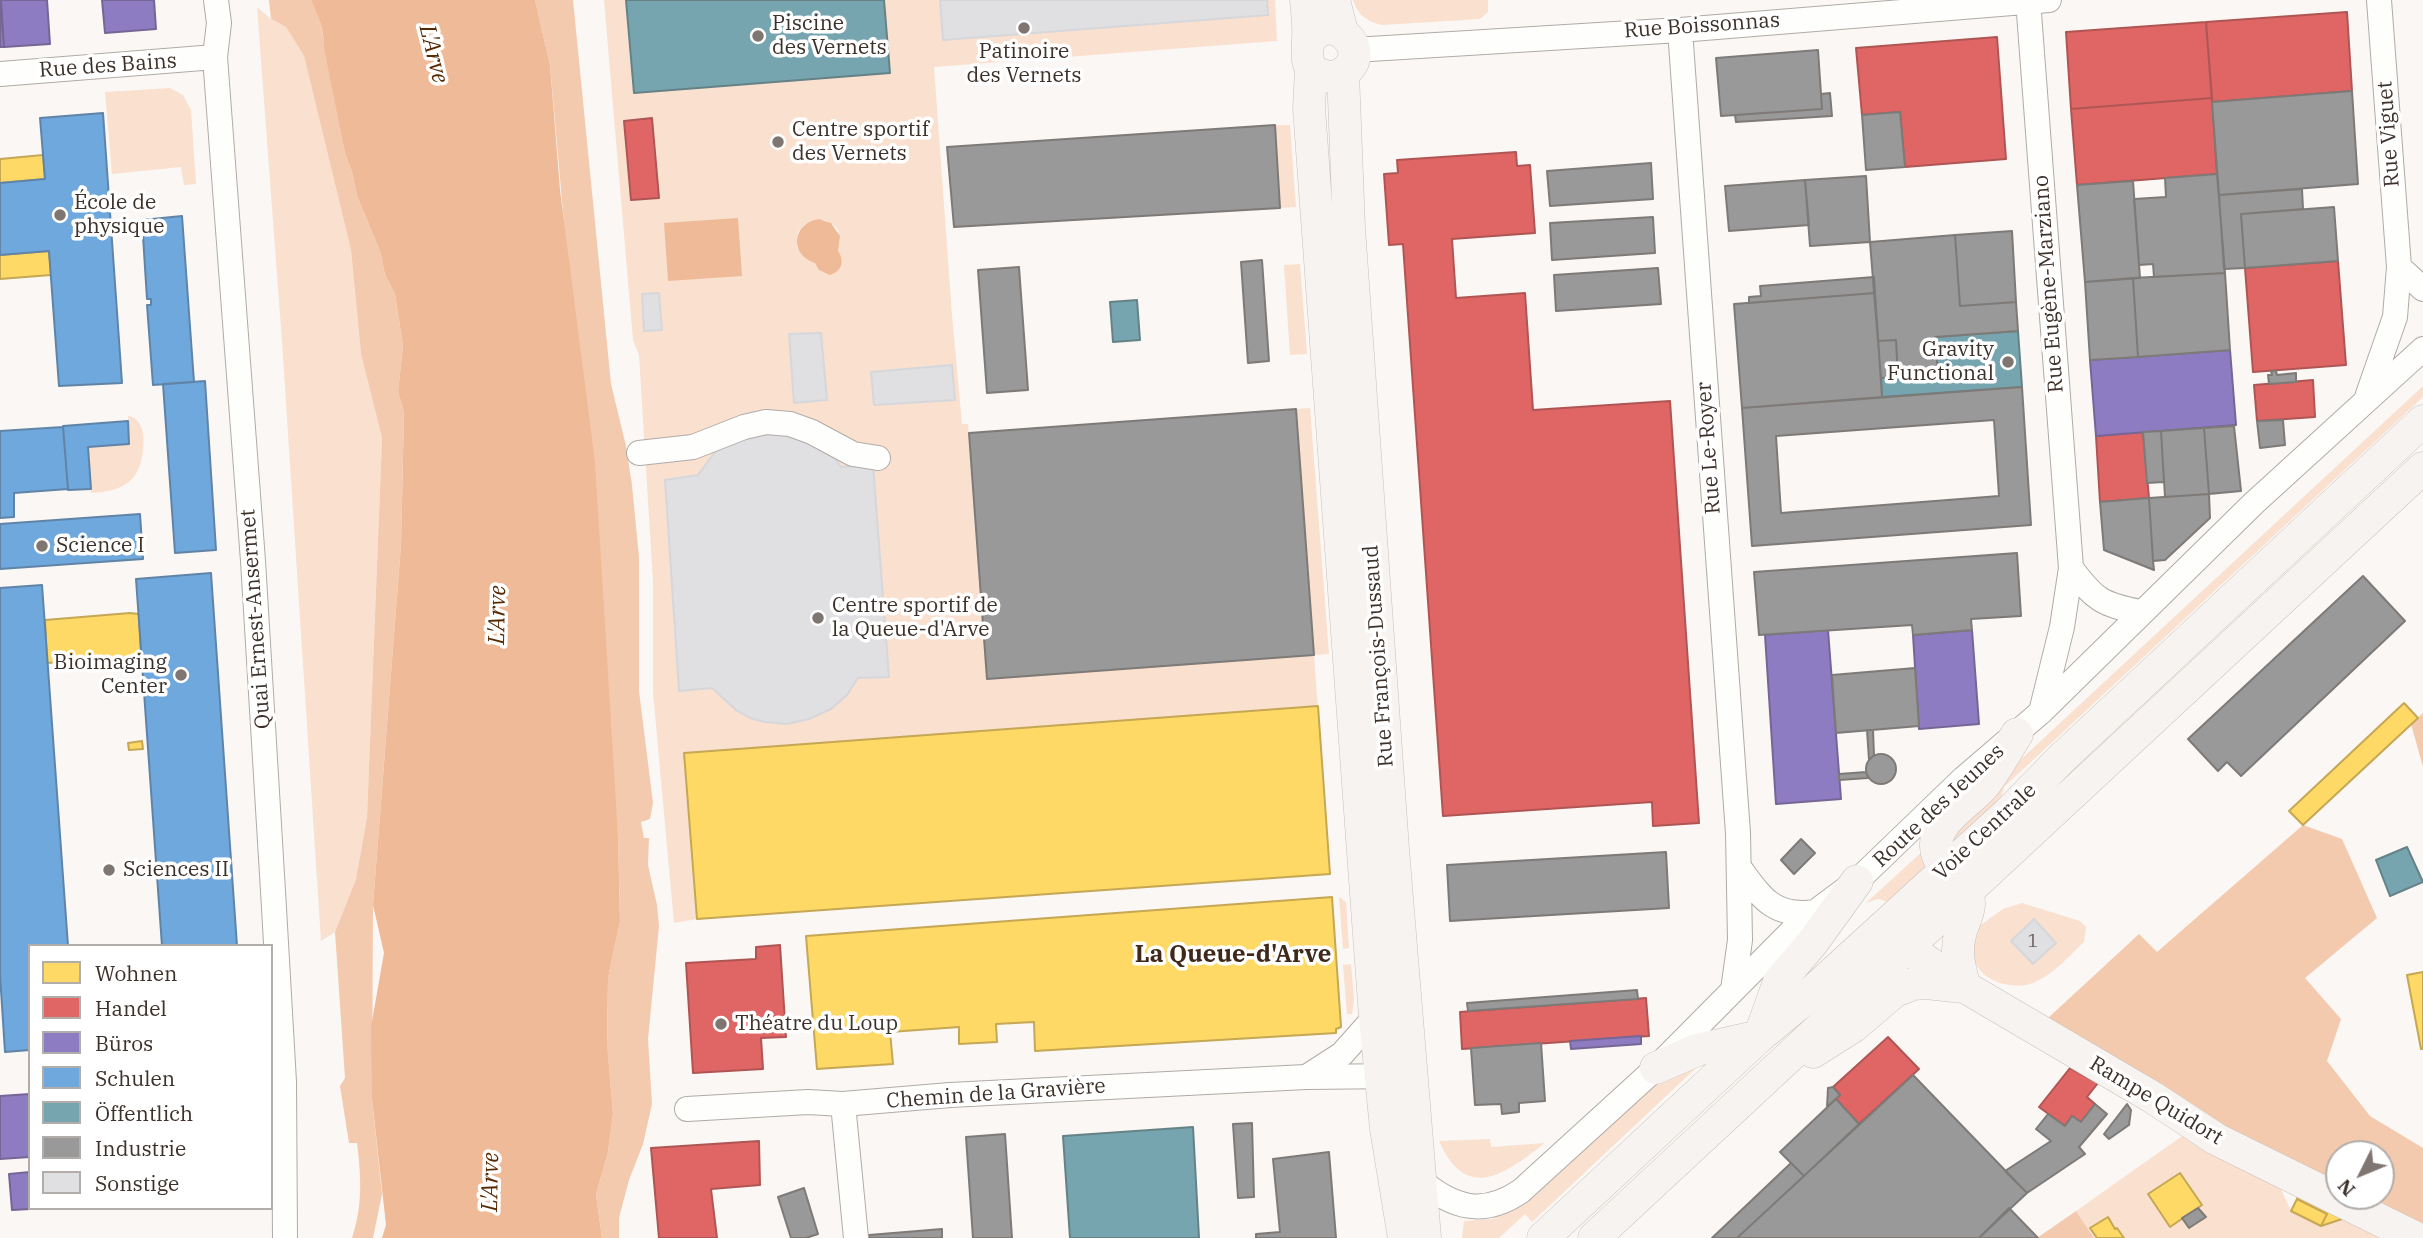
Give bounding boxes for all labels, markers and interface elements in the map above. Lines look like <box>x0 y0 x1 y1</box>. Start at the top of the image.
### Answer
street label: Rue Boissonnas <box>1623 8 1781 44</box>
place label: Piscine des Vernets <box>772 11 887 61</box>
marker: Patinoire des Vernets <box>1016 20 1032 36</box>
water label: L'Arve <box>412 22 454 86</box>
marker: Piscine des Vernets <box>750 28 766 44</box>
place label: Patinoire des Vernets <box>967 39 1081 89</box>
street label: Rue des Bains <box>38 49 178 83</box>
street label: Rue Viguet <box>2373 80 2405 188</box>
place label: Centre sportif des Vernets <box>792 117 929 167</box>
marker: Centre sportif des Vernets <box>770 134 786 150</box>
street label: Rue Eugène-Marziano <box>2029 174 2069 394</box>
place label: École de physique <box>74 190 164 240</box>
marker: École de physique <box>52 207 68 223</box>
place label: Gravity Functional <box>1887 337 1994 387</box>
marker: Gravity Functional <box>2000 354 2016 370</box>
street label: Rue Le-Royer <box>1692 381 1726 515</box>
street label: Quai Ernest-Ansermet <box>236 508 276 730</box>
place label: Science I <box>56 533 144 559</box>
marker: Science I <box>34 538 50 554</box>
street label: Rue François-Dussaud <box>1359 544 1399 768</box>
water label: L'Arve <box>484 585 512 645</box>
place label: Centre sportif de la Queue-d'Arve <box>832 593 998 643</box>
marker: Centre sportif de la Queue-d'Arve <box>810 610 826 626</box>
place label: Bioimaging Center <box>54 650 167 700</box>
marker: Bioimaging Center <box>173 667 189 683</box>
street label: Route des Jeunes <box>1868 739 2010 873</box>
street label: Voie Centrale <box>1928 778 2042 886</box>
place label: Sciences II <box>123 857 229 883</box>
marker: Sciences II <box>101 862 117 878</box>
house number: 1 <box>2028 931 2038 953</box>
district label: La Queue-d'Arve <box>1135 941 1331 969</box>
legend <box>28 944 273 1210</box>
text: Wohnen <box>95 959 177 987</box>
text: Handel <box>95 994 167 1022</box>
place label: Théatre du Loup <box>735 1011 898 1037</box>
marker: Théatre du Loup <box>713 1016 729 1032</box>
text: Büros <box>95 1029 153 1057</box>
street label: Rampe Quidort <box>2085 1051 2227 1151</box>
text: Schulen <box>95 1064 175 1092</box>
street label: Chemin de la Gravière <box>886 1074 1106 1114</box>
text: Öffentlich <box>95 1099 193 1127</box>
text: Industrie <box>95 1134 186 1162</box>
north arrow <box>2325 1140 2395 1210</box>
water label: L'Arve <box>477 1152 505 1212</box>
text: Sonstige <box>95 1169 179 1197</box>
text: N <box>2332 1174 2360 1202</box>

